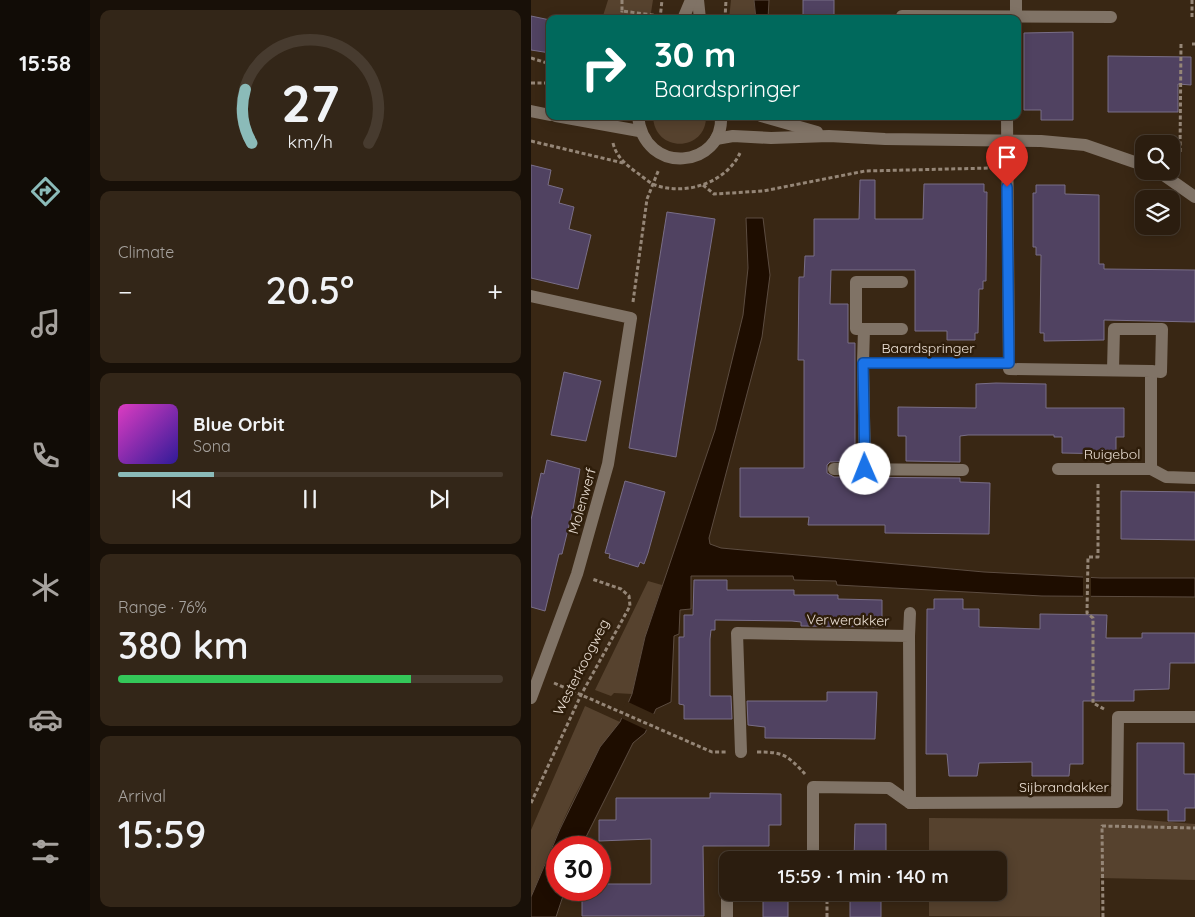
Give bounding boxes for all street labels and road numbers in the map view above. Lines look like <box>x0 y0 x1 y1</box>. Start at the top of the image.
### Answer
street label: Baardspringer <box>881 339 975 357</box>
street label: Ruigebol <box>1084 445 1140 463</box>
street label: Molenwerf <box>564 466 600 536</box>
street label: Verwerakker <box>806 610 890 630</box>
street label: Westerkoogweg <box>549 616 613 718</box>
street label: Sijbrandakker <box>1019 778 1110 796</box>

